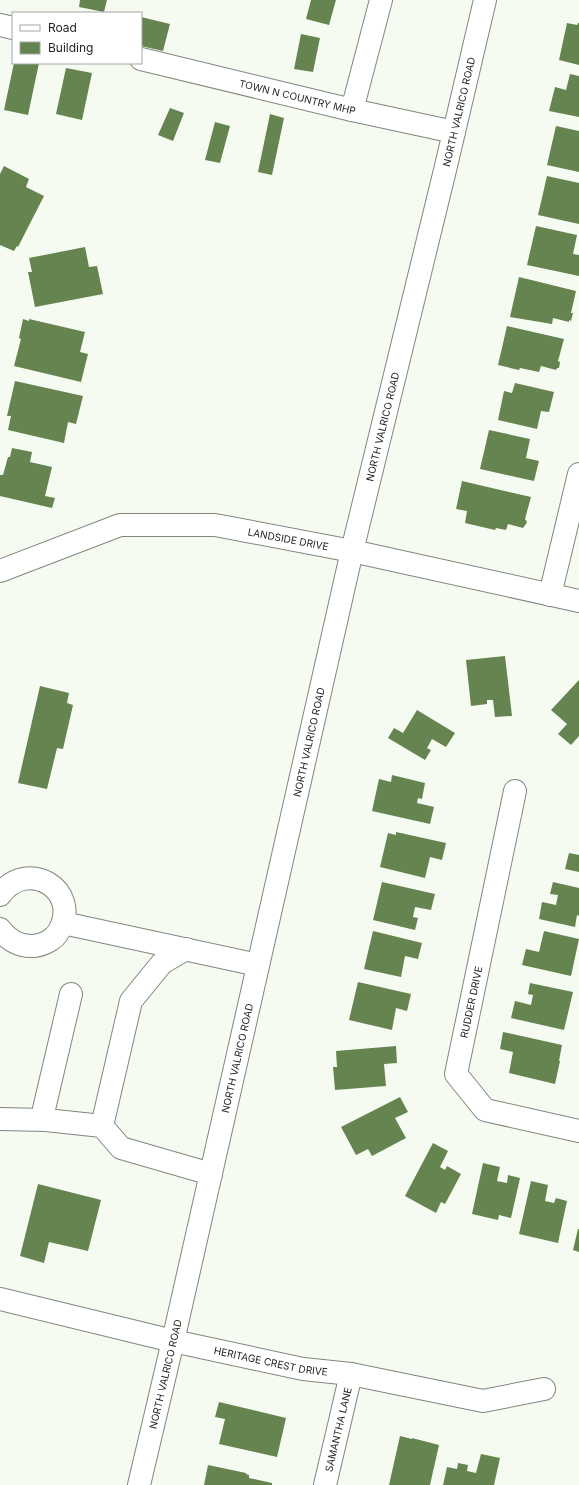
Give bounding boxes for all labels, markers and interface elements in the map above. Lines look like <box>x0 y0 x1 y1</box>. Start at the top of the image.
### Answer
legend <box>12 12 142 64</box>
text: Road <box>48 20 77 35</box>
text: Building <box>48 40 93 55</box>
street label: NORTH VALRICO ROAD <box>440 56 477 168</box>
street label: TOWN N COUNTRY MHP <box>238 77 357 117</box>
street label: NORTH VALRICO ROAD <box>363 371 401 482</box>
street label: LANDSIDE DRIVE <box>247 525 329 552</box>
street label: NORTH VALRICO ROAD <box>290 686 327 798</box>
street label: RUDDER DRIVE <box>458 965 484 1039</box>
street label: NORTH VALRICO ROAD <box>219 1002 255 1114</box>
street label: NORTH VALRICO ROAD <box>146 1318 184 1430</box>
street label: HERITAGE CREST DRIVE <box>213 1344 328 1378</box>
street label: SAMANTHA LANE <box>322 1386 354 1473</box>

